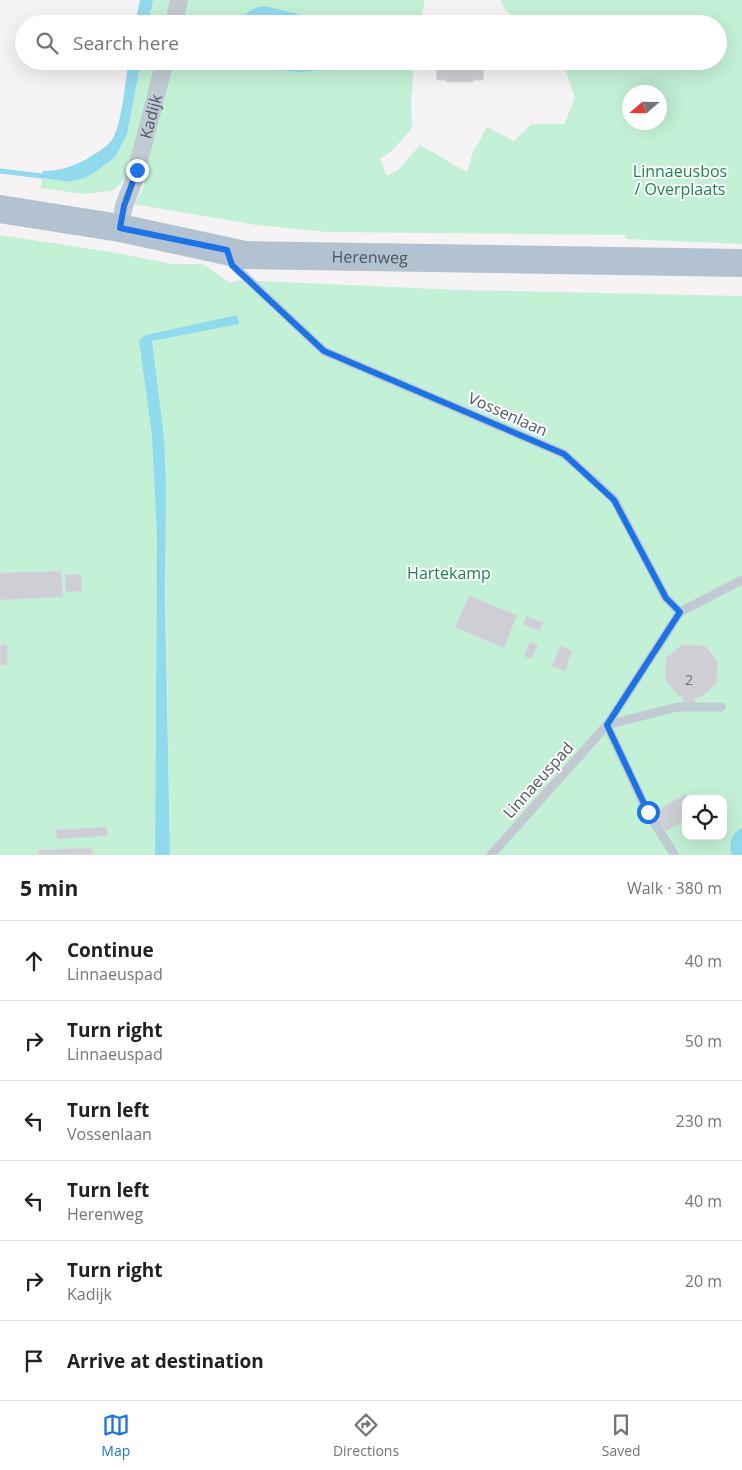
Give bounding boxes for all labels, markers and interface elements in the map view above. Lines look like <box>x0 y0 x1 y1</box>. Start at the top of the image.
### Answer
search box <box>15 15 727 70</box>
icon: search <box>33 29 61 57</box>
text: Search here <box>73 30 179 56</box>
north arrow <box>622 85 667 130</box>
street label: Kadijk <box>134 91 167 141</box>
route end <box>126 159 149 182</box>
park label: Linnaeusbos / Overplaats <box>633 160 727 200</box>
street label: Herenweg <box>331 245 408 269</box>
street label: Vossenlaan <box>465 387 551 441</box>
park label: Hartekamp <box>407 562 491 584</box>
house number: 2 <box>685 670 693 689</box>
street label: Linnaeuspad <box>498 737 578 823</box>
map controls <box>682 795 727 840</box>
button: locate <box>682 795 727 840</box>
route start <box>637 801 660 824</box>
text: 5 min <box>20 874 78 902</box>
text: Walk · 380 m <box>627 877 722 899</box>
text: Continue <box>67 937 154 963</box>
icon: ahead <box>20 947 48 975</box>
text: 40 m <box>685 950 722 972</box>
text: Linnaeuspad <box>67 963 163 985</box>
text: Turn right <box>67 1017 162 1043</box>
icon: right <box>20 1027 48 1055</box>
text: 50 m <box>685 1030 722 1052</box>
text: Linnaeuspad <box>67 1043 163 1065</box>
text: Turn left <box>67 1097 149 1123</box>
icon: left <box>20 1107 48 1135</box>
text: 230 m <box>676 1110 722 1132</box>
text: Vossenlaan <box>67 1123 152 1145</box>
text: Turn left <box>67 1177 149 1203</box>
icon: left <box>20 1187 48 1215</box>
text: 40 m <box>685 1190 722 1212</box>
text: Herenweg <box>67 1203 143 1225</box>
text: Turn right <box>67 1257 162 1283</box>
icon: right <box>20 1267 48 1295</box>
text: 20 m <box>685 1270 722 1292</box>
text: Kadijk <box>67 1283 112 1305</box>
icon: arrive <box>20 1347 48 1375</box>
text: Arrive at destination <box>67 1348 264 1374</box>
tab: Map <box>101 1411 130 1460</box>
tab: Directions <box>333 1411 399 1460</box>
tab: Saved <box>602 1411 641 1460</box>

